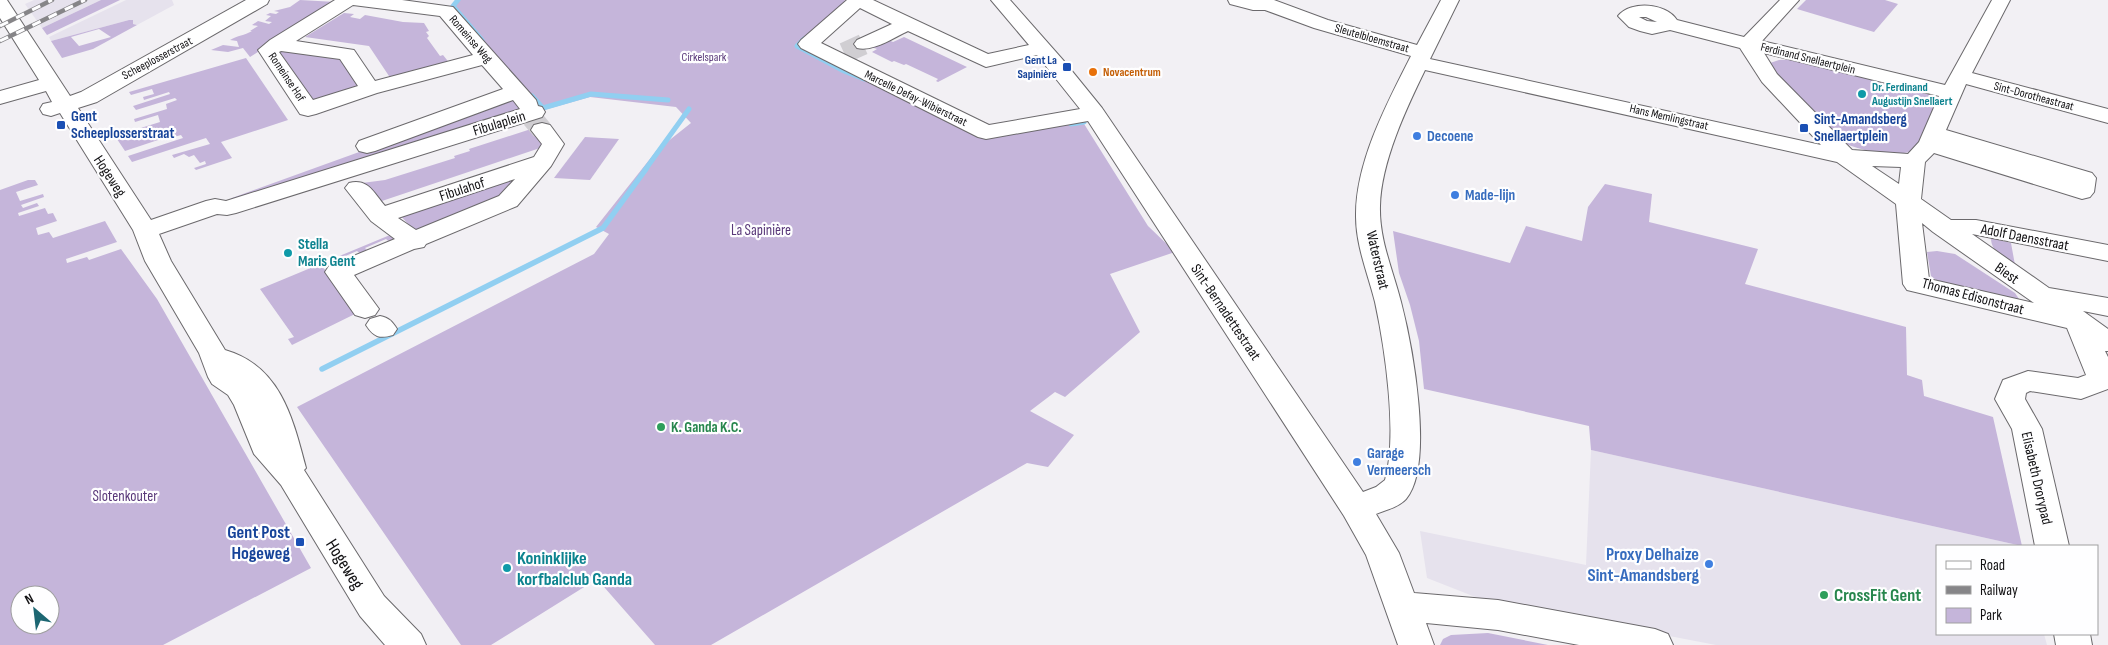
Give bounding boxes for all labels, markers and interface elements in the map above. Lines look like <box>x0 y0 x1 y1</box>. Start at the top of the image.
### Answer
street label: Romeinse Weg <box>446 12 496 66</box>
street label: Sleutelbloemstraat <box>1333 21 1411 56</box>
street label: Scheeplosserstraat <box>119 33 195 83</box>
street label: Ferdinand Snellaertplein <box>1759 39 1857 78</box>
street label: Romeinse Hof <box>265 50 309 105</box>
park label: Cirkelspark <box>682 50 727 65</box>
place label: Gent La Sapinière <box>1017 53 1057 82</box>
marker: Gent La Sapinière <box>1061 61 1073 73</box>
place label: Novacentrum <box>1103 65 1161 80</box>
marker: Novacentrum <box>1087 66 1099 78</box>
street label: Marcelle Defay-Wibierstraat <box>862 67 970 130</box>
street label: Sint-Dorotheastraat <box>1992 79 2076 114</box>
place label: Dr. Ferdinand Augustijn Snellaert <box>1871 80 1953 109</box>
marker: Dr. Ferdinand Augustijn Snellaert <box>1856 88 1868 100</box>
street label: Hans Memlingstraat <box>1628 101 1710 134</box>
street label: Fibulaplein <box>471 106 528 140</box>
place label: Gent Scheeplosserstraat <box>71 107 174 143</box>
place label: Sint-Amandsberg Snellaertplein <box>1814 110 1908 146</box>
marker: Gent Scheeplosserstraat <box>55 119 67 131</box>
marker: Sint-Amandsberg Snellaertplein <box>1798 122 1810 134</box>
place label: Decoene <box>1427 127 1474 146</box>
marker: Decoene <box>1411 130 1423 142</box>
street label: Hogeweg <box>89 152 130 201</box>
street label: Fibulahof <box>437 173 488 206</box>
place label: Made-lijn <box>1465 186 1515 205</box>
marker: Made-lijn <box>1449 189 1461 201</box>
street label: Adolf Daensstraat <box>1978 219 2071 255</box>
park label: La Sapinière <box>731 221 791 240</box>
street label: Waterstraat <box>1362 229 1394 292</box>
place label: Stella Maris Gent <box>298 235 355 271</box>
marker: Stella Maris Gent <box>282 247 294 259</box>
street label: Biest <box>1991 258 2023 289</box>
street label: Sint-Bernadettestraat <box>1186 260 1265 365</box>
street label: Thomas Edisonstraat <box>1920 274 2026 319</box>
place label: K. Ganda K.C. <box>671 418 742 437</box>
marker: K. Ganda K.C. <box>655 421 667 433</box>
street label: Elisabeth Drorypad <box>2017 430 2056 526</box>
place label: Garage Vermeersch <box>1367 444 1431 480</box>
marker: Garage Vermeersch <box>1351 456 1363 468</box>
park label: Slotenkouter <box>92 487 158 506</box>
place label: Gent Post Hogeweg <box>227 522 290 564</box>
street label: Hogeweg <box>321 535 368 593</box>
marker: Gent Post Hogeweg <box>294 536 306 548</box>
place label: Proxy Delhaize Sint-Amandsberg <box>1588 544 1699 586</box>
legend <box>1936 545 2098 635</box>
place label: Koninklijke korfbalclub Ganda <box>517 548 632 590</box>
text: Road <box>1980 556 2005 575</box>
marker: Proxy Delhaize Sint-Amandsberg <box>1703 558 1715 570</box>
marker: Koninklijke korfbalclub Ganda <box>501 562 513 574</box>
text: Railway <box>1980 581 2018 600</box>
north arrow <box>10 585 60 635</box>
place label: CrossFit Gent <box>1834 585 1921 606</box>
marker: CrossFit Gent <box>1818 589 1830 601</box>
text: N <box>22 590 36 608</box>
text: Park <box>1980 606 2002 625</box>

